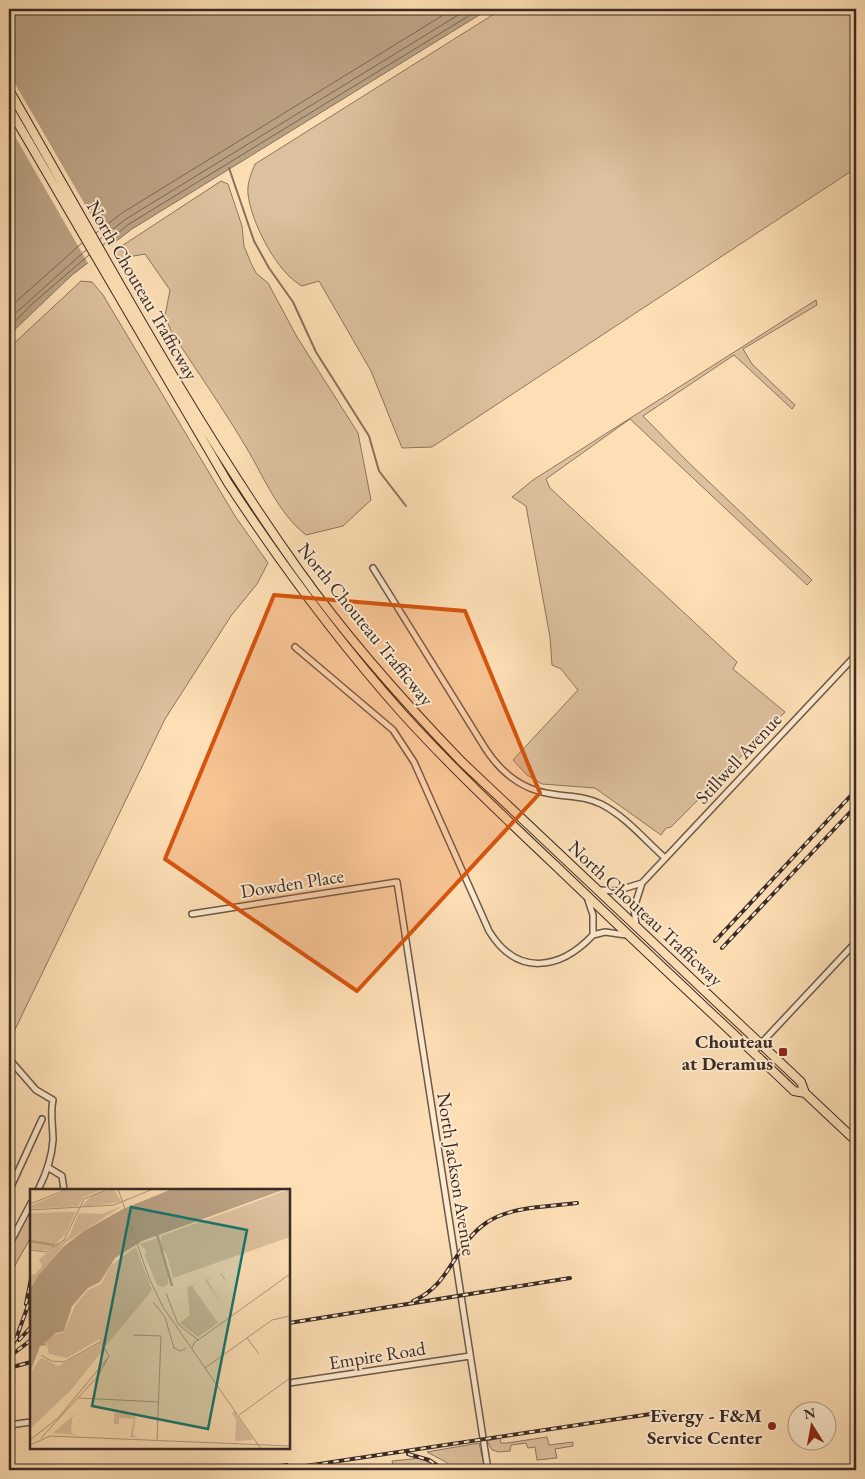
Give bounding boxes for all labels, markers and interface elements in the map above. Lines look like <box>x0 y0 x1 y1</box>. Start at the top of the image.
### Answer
street label: North Chouteau Trafficway <box>81 196 205 385</box>
street label: North Chouteau Trafficway <box>292 538 440 712</box>
street label: Stillwell Avenue <box>690 707 787 809</box>
street label: North Chouteau Trafficway <box>563 835 729 992</box>
street label: Dowden Place <box>239 863 346 904</box>
place label: Chouteau at Deramus <box>682 1029 774 1076</box>
marker: Chouteau at Deramus <box>777 1046 789 1058</box>
street label: North Jackson Avenue <box>431 1091 482 1257</box>
inset map <box>30 1189 290 1449</box>
street label: Empire Road <box>327 1335 427 1375</box>
north arrow <box>788 1402 838 1452</box>
place label: Evergy - F&M Service Center <box>647 1403 762 1450</box>
text: N <box>802 1403 817 1423</box>
marker: Evergy - F&M Service Center <box>766 1420 778 1432</box>

